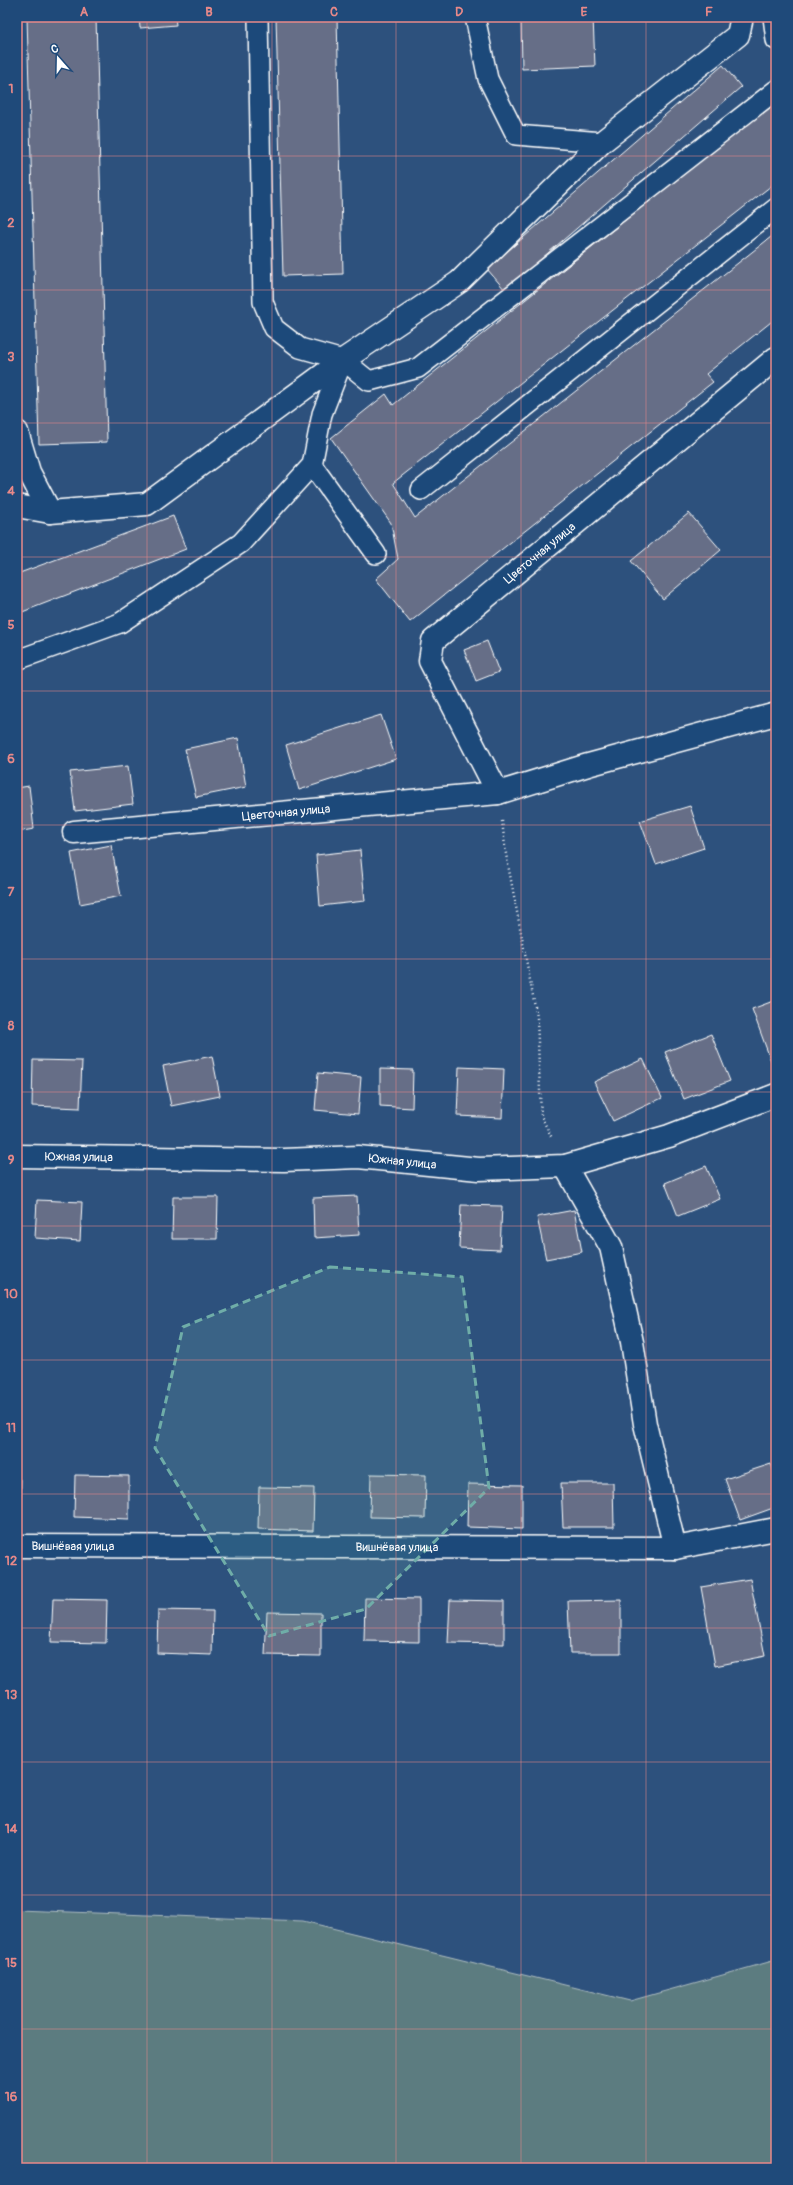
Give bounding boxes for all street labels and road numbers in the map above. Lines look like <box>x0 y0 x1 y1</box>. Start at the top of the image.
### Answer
street label: Цветочная улица <box>501 519 579 587</box>
street label: Цветочная улица <box>241 801 331 825</box>
street label: Южная улица <box>45 1149 113 1165</box>
street label: Южная улица <box>368 1151 438 1173</box>
street label: Вишнёвая улица <box>32 1539 115 1554</box>
street label: Вишнёвая улица <box>356 1540 439 1555</box>

